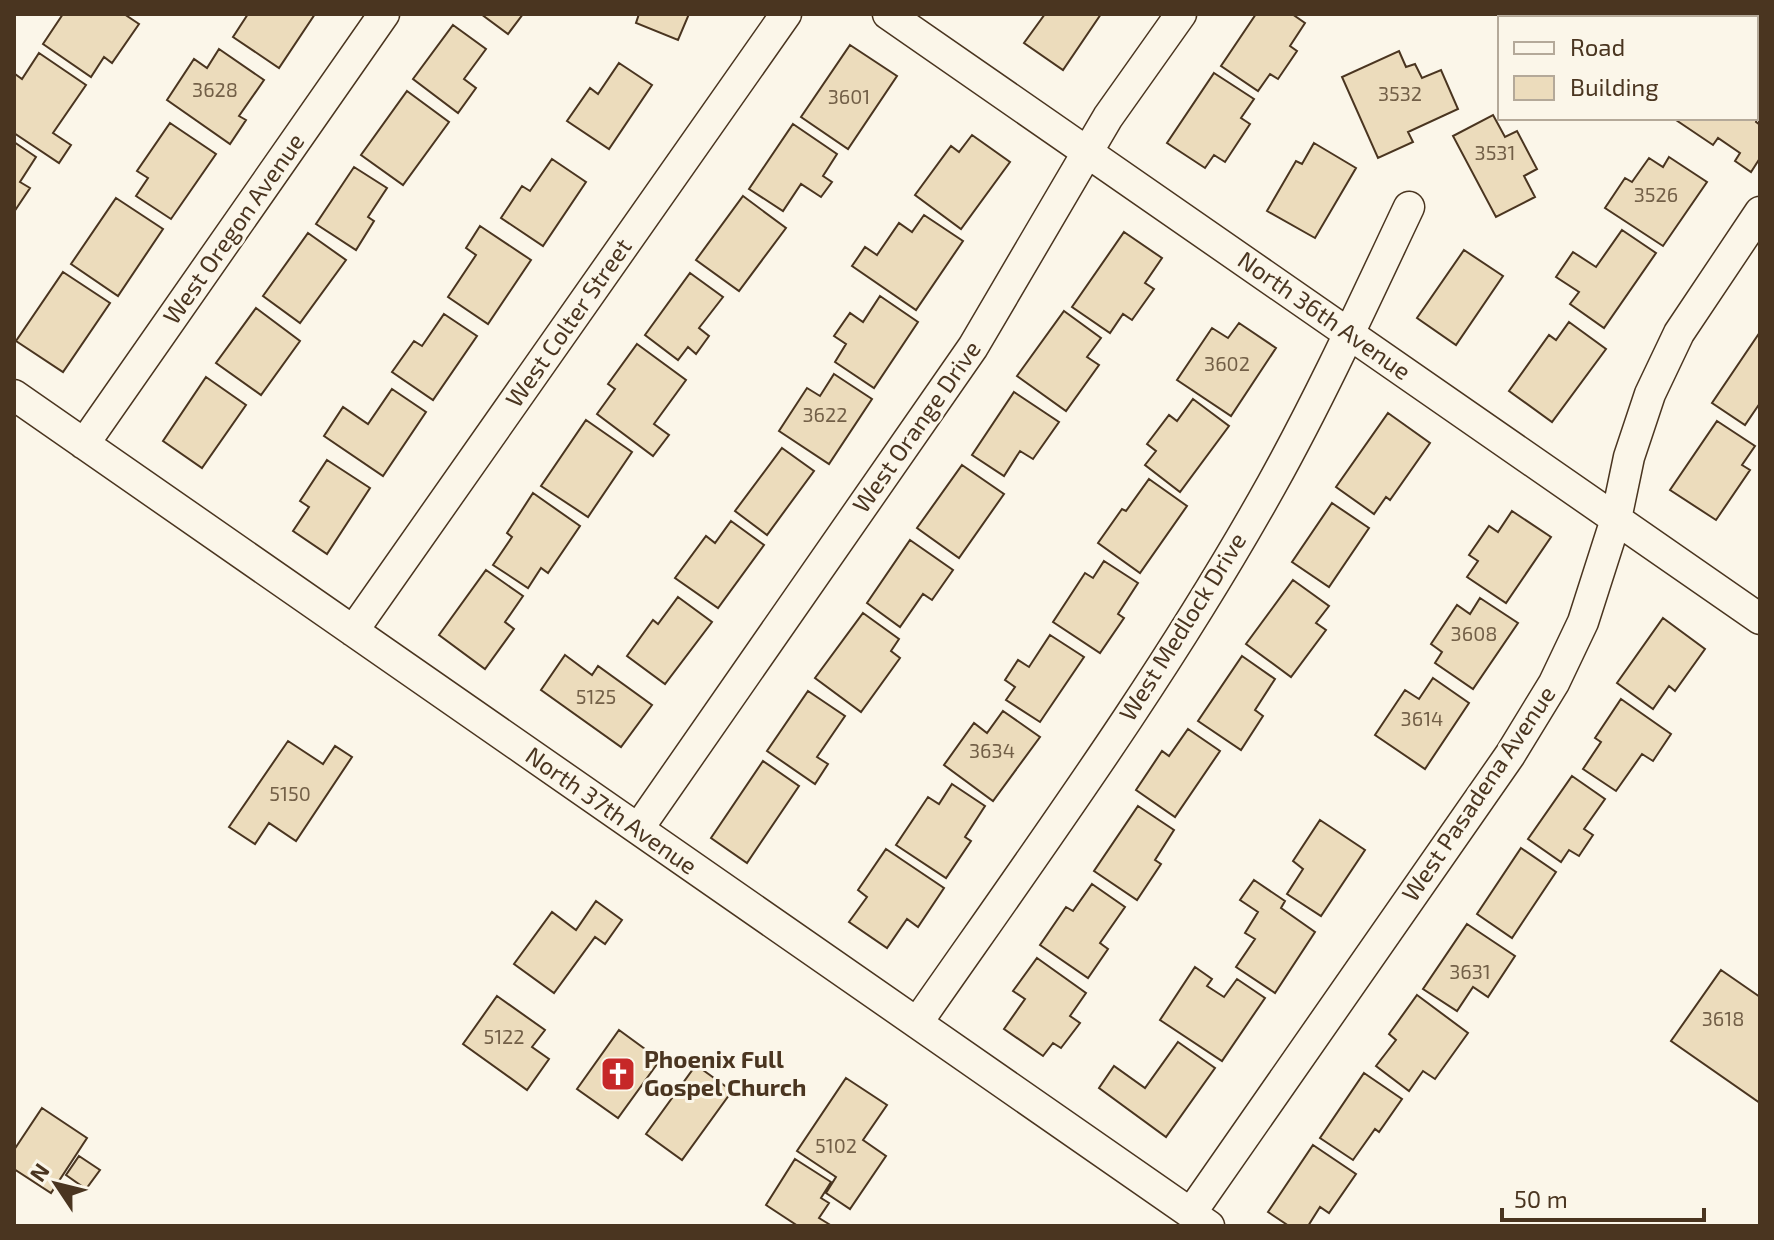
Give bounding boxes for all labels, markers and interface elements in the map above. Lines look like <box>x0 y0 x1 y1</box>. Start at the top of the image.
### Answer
legend <box>1498 16 1758 120</box>
text: Road <box>1570 32 1625 61</box>
text: Building <box>1570 72 1659 101</box>
house number: 3628 <box>192 77 238 101</box>
house number: 3532 <box>1378 81 1422 105</box>
house number: 3601 <box>828 84 870 108</box>
street label: West Oregon Avenue <box>156 127 310 329</box>
house number: 3531 <box>1475 140 1515 164</box>
house number: 3526 <box>1634 182 1678 206</box>
street label: West Colter Street <box>499 232 637 412</box>
street label: North 36th Avenue <box>1233 244 1417 385</box>
street label: West Orange Drive <box>846 335 986 518</box>
house number: 3602 <box>1204 351 1250 375</box>
house number: 3622 <box>802 402 848 426</box>
street label: West Medlock Drive <box>1112 527 1251 726</box>
house number: 3608 <box>1451 621 1497 645</box>
street label: West Pasadena Avenue <box>1395 680 1561 906</box>
house number: 5125 <box>576 684 616 708</box>
house number: 3614 <box>1401 706 1443 730</box>
house number: 3634 <box>969 738 1015 762</box>
street label: North 37th Avenue <box>521 740 703 880</box>
house number: 5150 <box>269 781 311 805</box>
house number: 3631 <box>1449 959 1491 983</box>
house number: 3618 <box>1702 1006 1744 1030</box>
house number: 5122 <box>483 1024 525 1048</box>
place label: Phoenix Full Gospel Church <box>644 1044 806 1101</box>
church icon: Phoenix Full Gospel Church <box>599 1055 637 1093</box>
house number: 5102 <box>815 1133 857 1157</box>
north arrow <box>16 1144 96 1224</box>
text: N <box>24 1158 54 1186</box>
scale bar <box>1502 1172 1704 1222</box>
text: 50 m <box>1514 1184 1568 1213</box>

